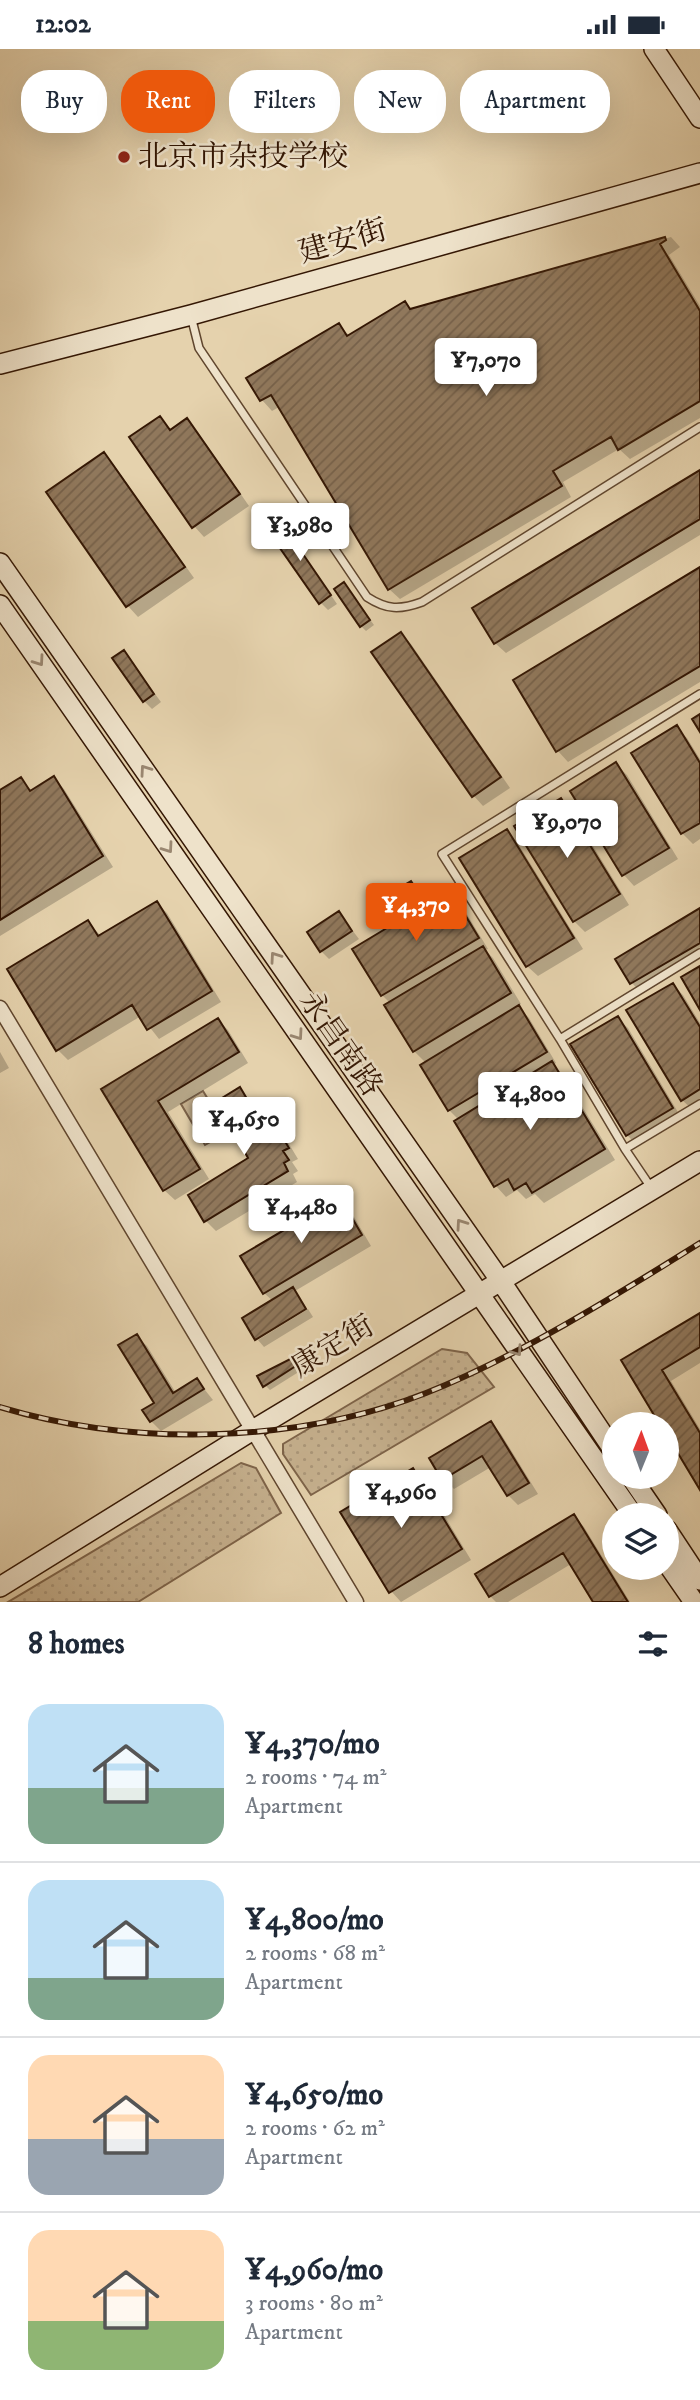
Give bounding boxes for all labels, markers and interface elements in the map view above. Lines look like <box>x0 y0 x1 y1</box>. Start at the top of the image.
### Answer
text: 12:02 <box>35 8 91 41</box>
chip: Buy <box>21 70 107 133</box>
chip: Rent <box>121 70 215 133</box>
chip: Filters <box>229 70 340 133</box>
chip: New <box>354 70 446 133</box>
chip: Apartment <box>460 70 610 133</box>
place label: 北京市杂技学校 <box>138 139 348 176</box>
marker: 北京市杂技学校 <box>116 149 132 165</box>
street label: 建安街 <box>295 212 391 272</box>
pin: ¥7,070 <box>429 339 543 398</box>
text: ¥7,070 <box>451 346 521 375</box>
pin: ¥3,980 <box>243 503 357 563</box>
text: ¥3,980 <box>267 511 333 540</box>
one-way arrow <box>31 653 43 666</box>
one-way arrow <box>141 765 153 778</box>
pin: ¥9,070 <box>510 801 624 860</box>
text: ¥9,070 <box>532 808 602 837</box>
one-way arrow <box>160 840 172 853</box>
pin: ¥4,370 <box>359 883 473 943</box>
text: ¥4,370 <box>382 891 450 920</box>
one-way arrow <box>271 952 283 965</box>
street label: 永昌南路 <box>290 984 390 1104</box>
one-way arrow <box>290 1027 302 1040</box>
pin: ¥4,800 <box>473 1073 587 1132</box>
text: ¥4,800 <box>494 1080 566 1109</box>
pin: ¥4,650 <box>187 1097 301 1157</box>
text: ¥4,650 <box>208 1105 280 1134</box>
pin: ¥4,480 <box>244 1185 358 1245</box>
text: ¥4,480 <box>265 1193 338 1222</box>
one-way arrow <box>457 1219 469 1232</box>
street label: 康定街 <box>285 1308 381 1386</box>
one-way arrow <box>509 1343 522 1356</box>
north arrow <box>602 1412 679 1489</box>
map controls <box>602 1412 679 1580</box>
pin: ¥4,960 <box>344 1471 458 1530</box>
text: ¥4,960 <box>365 1478 437 1507</box>
button: layers <box>602 1503 679 1580</box>
icon: filters <box>634 1625 672 1663</box>
text: 8 homes <box>28 1626 125 1663</box>
text: ¥4,370/mo <box>245 1726 380 1763</box>
icon: home <box>84 1732 168 1816</box>
text: 2 rooms · 74 m² <box>245 1763 386 1792</box>
text: Apartment <box>245 1792 343 1821</box>
text: ¥4,800/mo <box>245 1902 384 1939</box>
icon: home <box>84 1908 168 1992</box>
text: 2 rooms · 68 m² <box>245 1939 385 1968</box>
text: Apartment <box>245 1968 343 1997</box>
text: ¥4,650/mo <box>245 2077 383 2114</box>
icon: home <box>84 2083 168 2167</box>
text: 2 rooms · 62 m² <box>245 2114 385 2143</box>
text: Apartment <box>245 2143 343 2172</box>
text: ¥4,960/mo <box>245 2252 383 2289</box>
icon: home <box>84 2258 168 2342</box>
text: 3 rooms · 80 m² <box>245 2289 383 2318</box>
text: Apartment <box>245 2318 343 2347</box>

